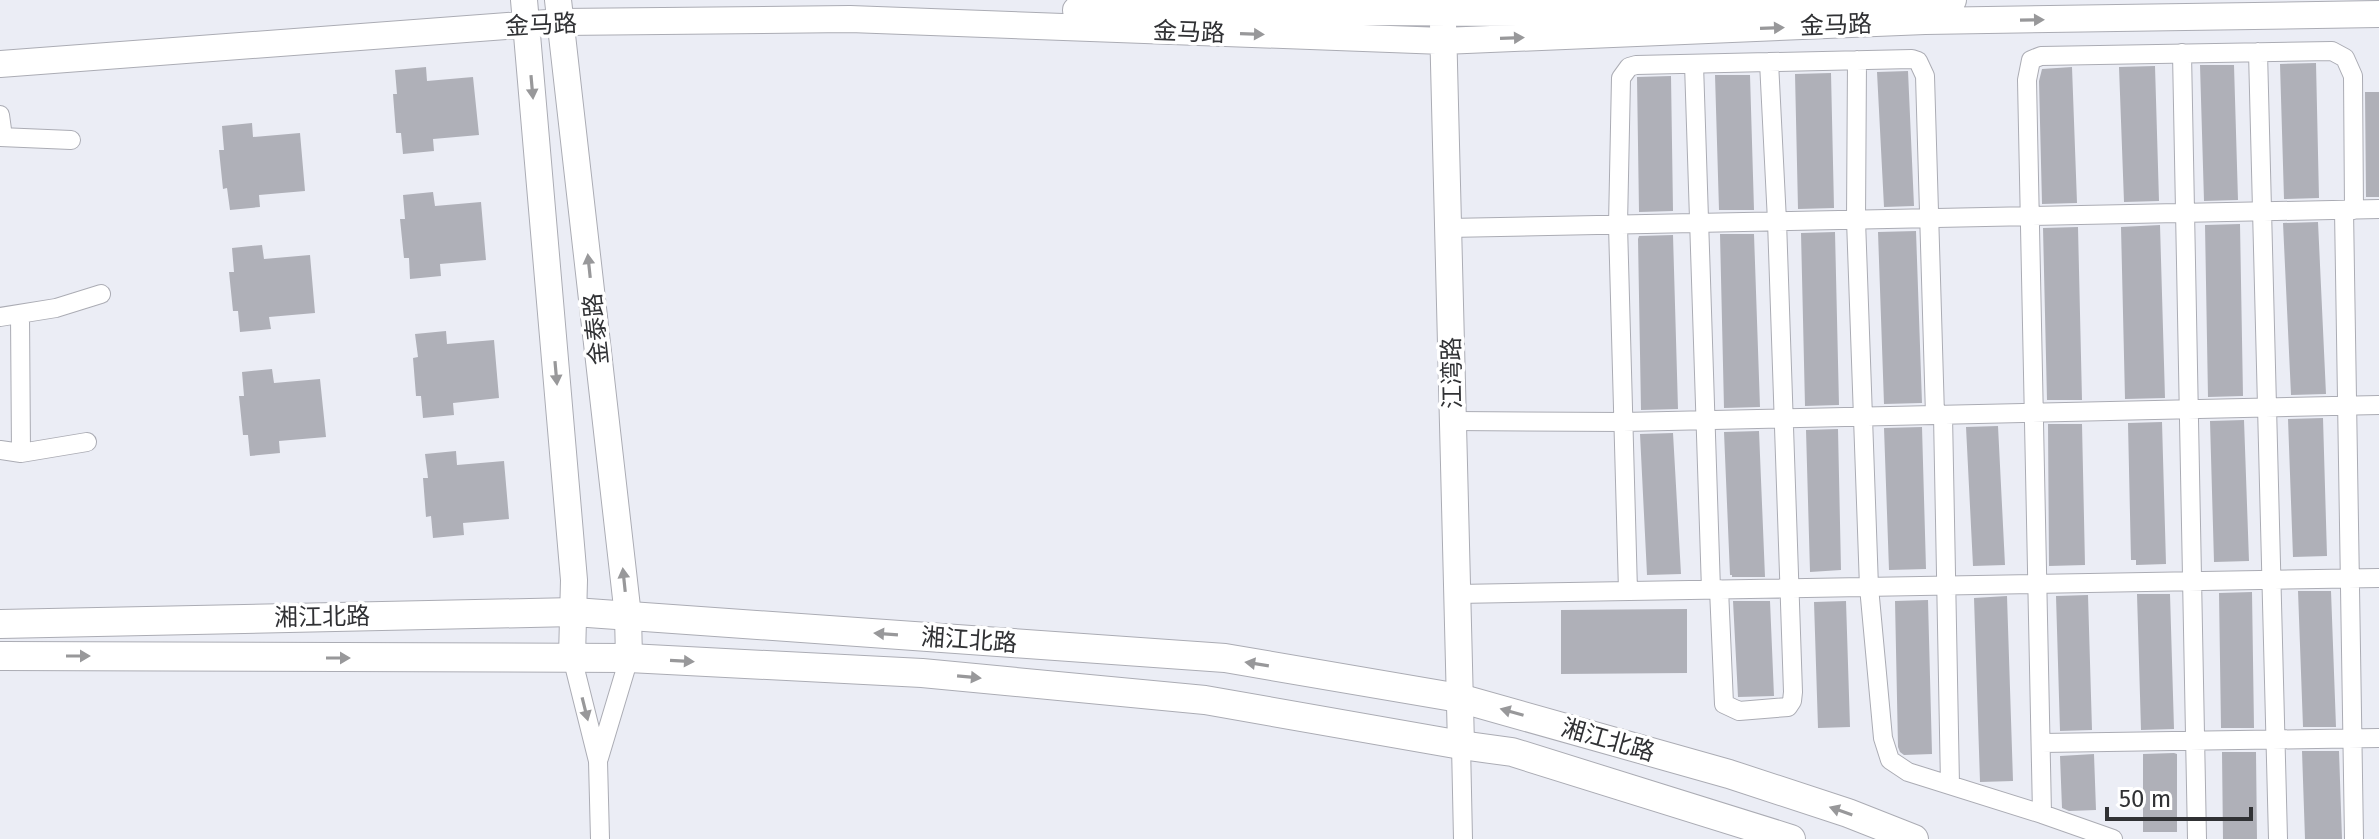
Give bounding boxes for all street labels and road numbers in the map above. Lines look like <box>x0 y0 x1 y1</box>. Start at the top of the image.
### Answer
street label: 金马路 <box>504 9 578 41</box>
street label: 金马路 <box>1800 10 1872 40</box>
street label: 金马路 <box>1153 17 1225 47</box>
street label: 金泰路 <box>578 292 614 366</box>
street label: 江湾路 <box>1437 337 1467 409</box>
street label: 湘江北路 <box>274 602 370 632</box>
street label: 湘江北路 <box>920 623 1018 657</box>
street label: 湘江北路 <box>1558 713 1658 767</box>

